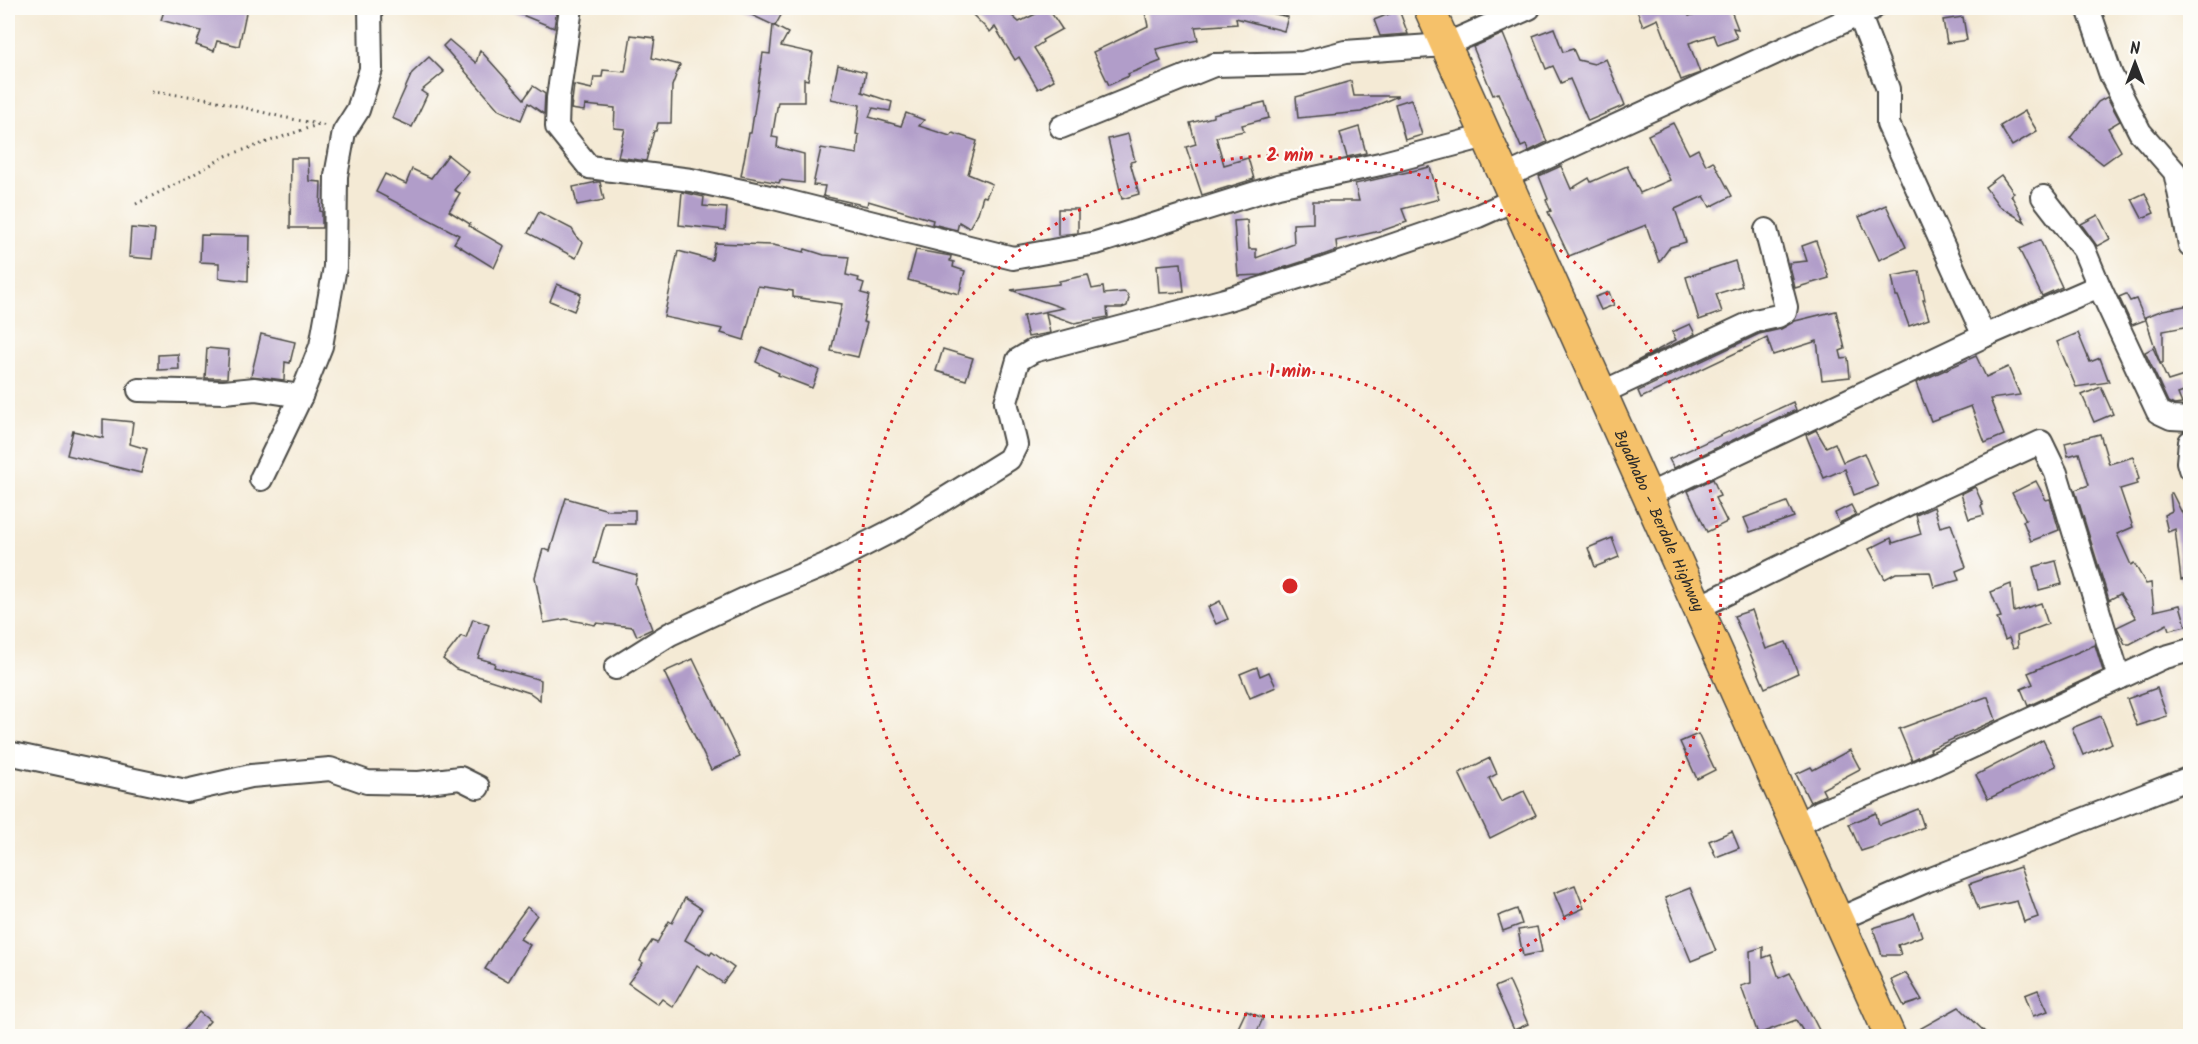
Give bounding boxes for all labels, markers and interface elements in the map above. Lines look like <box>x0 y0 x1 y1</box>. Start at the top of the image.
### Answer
north arrow <box>2105 33 2165 93</box>
text: N <box>2130 37 2140 62</box>
text: 2 min <box>1267 142 1313 171</box>
text: 1 min <box>1269 358 1311 387</box>
street label: Byadhabo - Berdale Highway <box>1607 426 1711 616</box>
centre of rings <box>1280 576 1300 596</box>

